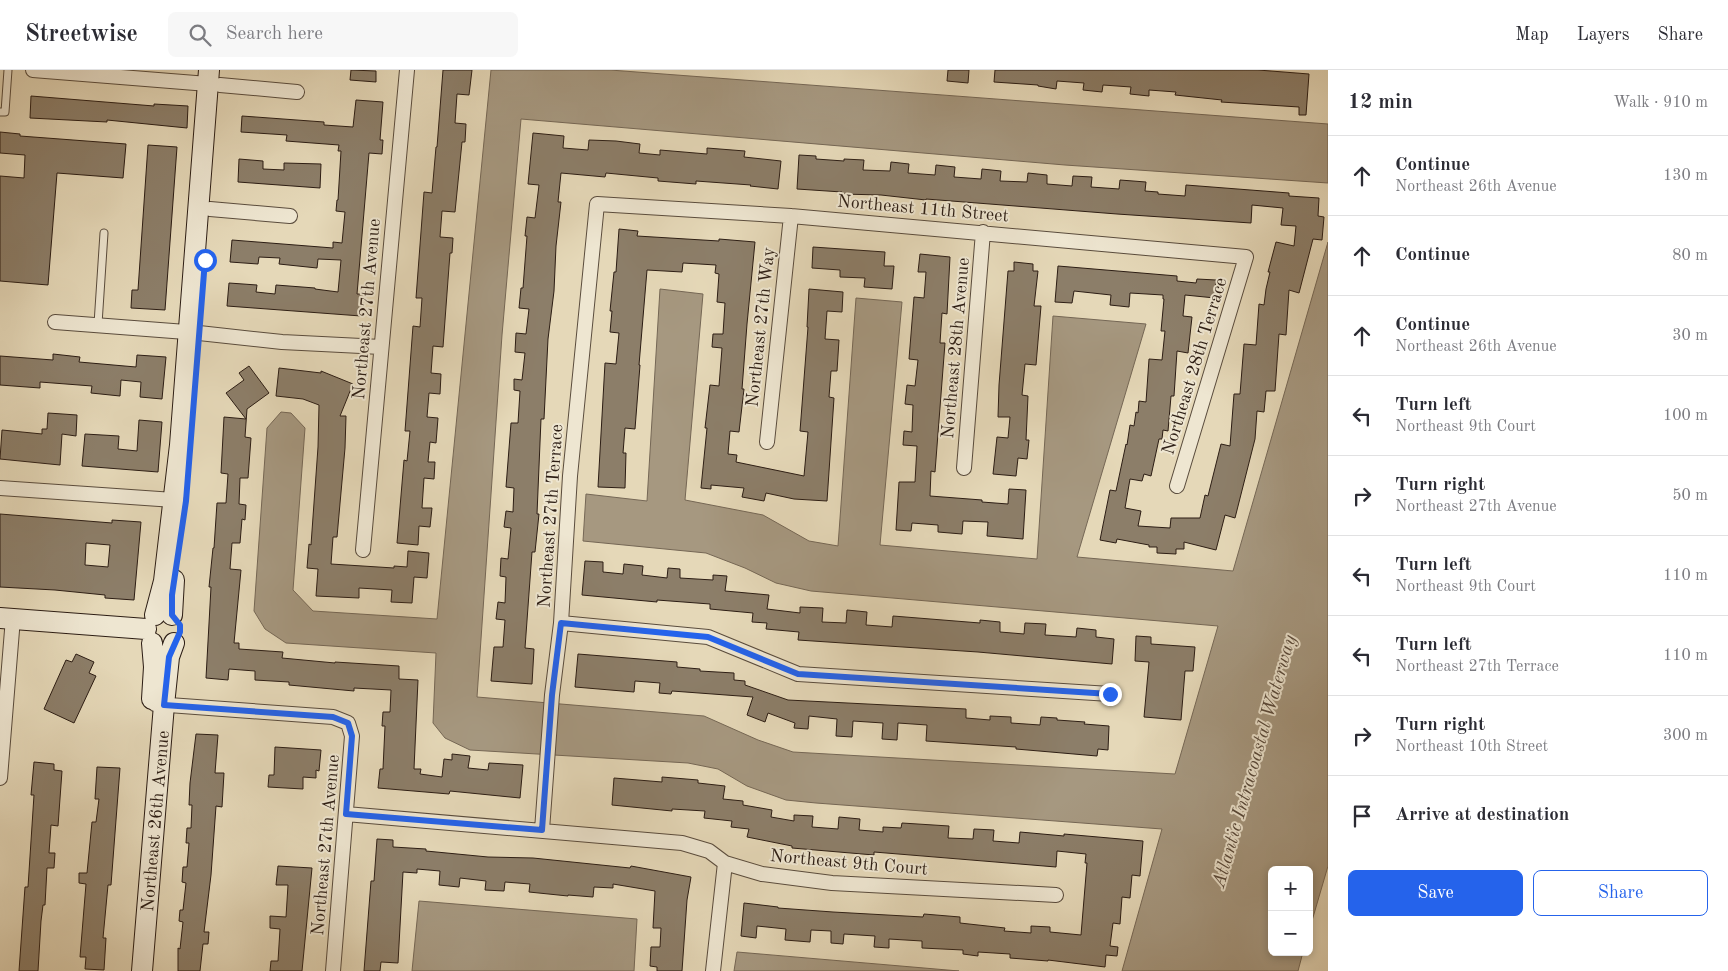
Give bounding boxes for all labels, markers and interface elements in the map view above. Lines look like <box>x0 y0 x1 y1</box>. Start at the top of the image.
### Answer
search box <box>168 12 518 57</box>
icon: search <box>186 21 214 49</box>
text: Streetwise <box>25 23 138 47</box>
text: Search here <box>226 25 323 44</box>
text: Map <box>1515 26 1549 44</box>
text: Layers <box>1577 26 1629 44</box>
text: Share <box>1657 26 1703 44</box>
text: 12 min <box>1348 92 1413 113</box>
text: Walk · 910 m <box>1613 95 1708 111</box>
text: Continue <box>1395 156 1470 175</box>
icon: ahead <box>1348 162 1376 190</box>
text: 130 m <box>1663 168 1708 184</box>
text: Northeast 26th Avenue <box>1395 179 1557 195</box>
street label: Northeast 11th Street <box>836 193 1010 225</box>
street label: Northeast 27th Avenue <box>350 218 384 400</box>
icon: ahead <box>1348 242 1376 270</box>
street label: Northeast 27th Way <box>744 246 778 408</box>
text: Continue <box>1395 246 1470 265</box>
text: 80 m <box>1672 248 1708 264</box>
route start <box>194 249 217 272</box>
street label: Northeast 28th Avenue <box>939 257 973 439</box>
street label: Northeast 28th Terrace <box>1159 276 1231 457</box>
text: Continue <box>1395 316 1470 335</box>
icon: ahead <box>1348 322 1376 350</box>
text: 30 m <box>1672 328 1708 344</box>
text: Northeast 26th Avenue <box>1395 339 1557 355</box>
text: Turn left <box>1395 396 1472 415</box>
icon: left <box>1348 402 1376 430</box>
text: 100 m <box>1663 408 1708 424</box>
text: Northeast 9th Court <box>1395 419 1536 435</box>
street label: Northeast 27th Terrace <box>536 424 566 609</box>
text: Turn right <box>1395 476 1485 495</box>
icon: right <box>1348 482 1376 510</box>
text: 50 m <box>1672 488 1708 504</box>
text: Northeast 27th Avenue <box>1395 499 1557 515</box>
text: Turn left <box>1395 556 1472 575</box>
icon: left <box>1348 562 1376 590</box>
text: 110 m <box>1663 568 1708 584</box>
text: Northeast 9th Court <box>1395 579 1536 595</box>
water label: Atlantic Intracoastal Waterway <box>1210 633 1301 891</box>
text: Turn left <box>1395 636 1472 655</box>
icon: left <box>1348 642 1376 670</box>
text: 110 m <box>1663 648 1708 664</box>
text: Northeast 27th Terrace <box>1395 659 1559 675</box>
route end <box>1099 683 1122 706</box>
text: Turn right <box>1395 716 1485 735</box>
icon: right <box>1348 722 1376 750</box>
text: 300 m <box>1663 728 1708 744</box>
street label: Northeast 26th Avenue <box>139 730 173 912</box>
text: Northeast 10th Street <box>1395 739 1548 755</box>
street label: Northeast 27th Avenue <box>309 754 343 936</box>
icon: arrive <box>1348 802 1376 830</box>
text: Arrive at destination <box>1395 806 1569 825</box>
street label: Northeast 9th Court <box>769 847 929 879</box>
map controls <box>1268 866 1313 956</box>
button: + <box>1268 866 1313 911</box>
button: Save <box>1348 870 1523 916</box>
button: Share <box>1533 870 1708 916</box>
button: − <box>1268 911 1313 956</box>

